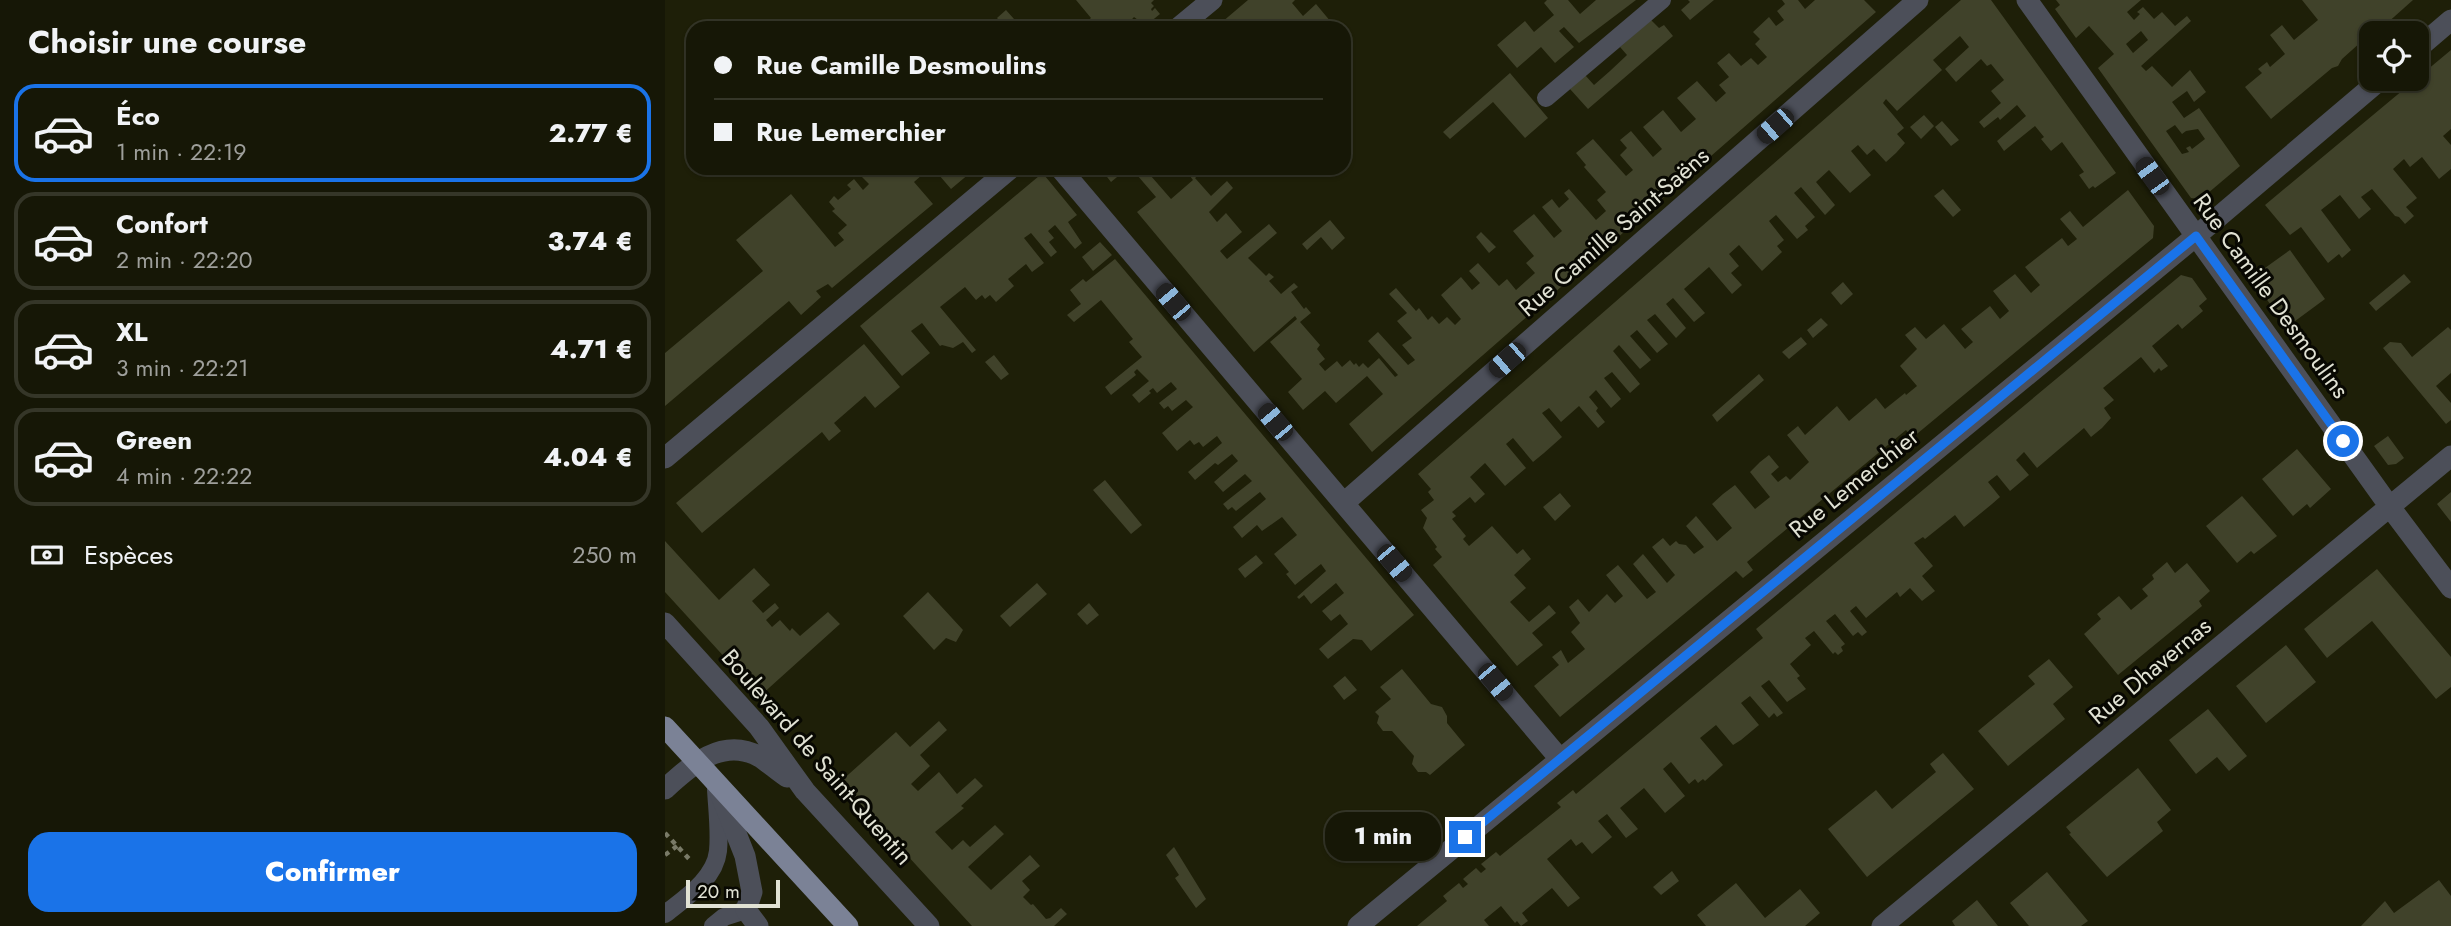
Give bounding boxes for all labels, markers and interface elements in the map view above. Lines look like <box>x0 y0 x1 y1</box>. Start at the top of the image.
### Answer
text: Choisir une course <box>28 19 306 65</box>
map controls <box>2359 21 2429 91</box>
button: locate <box>2359 21 2429 91</box>
text: Rue Camille Desmoulins <box>756 46 1046 84</box>
text: Éco <box>116 97 160 135</box>
icon: car <box>32 102 95 165</box>
car <box>1753 104 1798 148</box>
text: Rue Lemerchier <box>756 113 946 151</box>
text: 2.77 € <box>549 114 633 152</box>
text: 1 min · 22:19 <box>116 135 247 169</box>
street label: Rue Camille Saint-Saëns <box>1511 139 1717 324</box>
car <box>2132 153 2173 199</box>
street label: Rue Camille Desmoulins <box>2185 186 2358 405</box>
text: Confort <box>116 205 208 243</box>
icon: car <box>32 210 95 273</box>
text: 3.74 € <box>547 222 633 260</box>
text: 2 min · 22:20 <box>116 243 253 277</box>
car <box>1152 279 1195 325</box>
text: XL <box>116 313 148 351</box>
icon: car <box>32 318 95 381</box>
text: 4.71 € <box>550 330 633 368</box>
car <box>1485 338 1530 382</box>
text: 3 min · 22:21 <box>116 351 249 385</box>
car <box>1254 399 1297 445</box>
street label: Rue Lemerchier <box>1781 419 1927 546</box>
text: Green <box>116 421 192 459</box>
route start <box>2327 425 2359 457</box>
icon: car <box>32 426 95 489</box>
text: 4.04 € <box>543 438 633 476</box>
text: 4 min · 22:22 <box>116 459 252 493</box>
icon: cash <box>28 536 66 574</box>
text: Espèces <box>84 536 173 574</box>
text: 250 m <box>572 538 637 572</box>
car <box>1373 540 1416 586</box>
street label: Rue Dhavernas <box>2081 609 2219 732</box>
street label: Boulevard de Saint-Quentin <box>713 641 921 873</box>
car <box>1474 659 1517 705</box>
callout: 1 min <box>1325 812 1441 862</box>
text: 1 min <box>1354 819 1412 853</box>
route end <box>1449 821 1481 853</box>
button: Confirmer <box>28 832 637 912</box>
scale bar <box>686 877 781 909</box>
text: 20 m <box>697 878 740 905</box>

